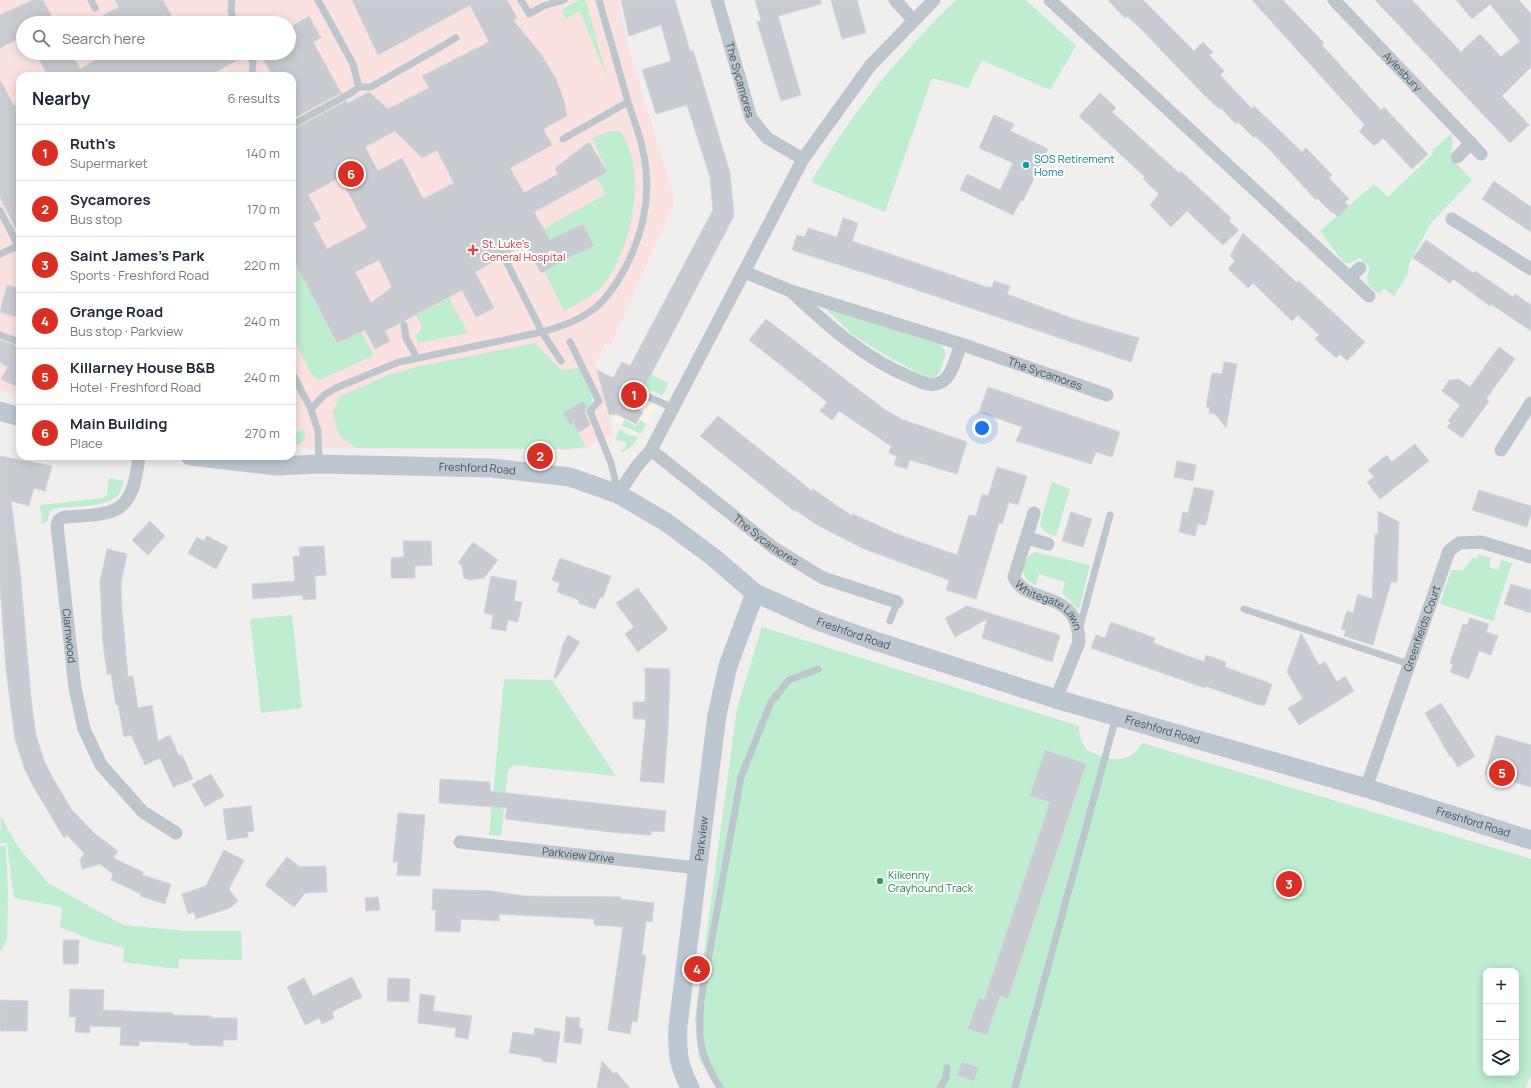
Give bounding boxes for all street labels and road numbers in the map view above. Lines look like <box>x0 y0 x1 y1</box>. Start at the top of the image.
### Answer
street label: The Sycamores <box>722 40 759 119</box>
street label: Aylesbury <box>1380 48 1425 95</box>
street label: The Sycamores <box>1006 353 1085 393</box>
street label: Freshford Road <box>439 459 517 478</box>
street label: The Sycamores <box>730 510 802 569</box>
street label: Whitegate Lawn <box>1012 577 1086 632</box>
street label: Greenfields Court <box>1399 583 1443 673</box>
street label: Clarnwood <box>59 608 80 664</box>
street label: Freshford Road <box>815 613 892 652</box>
street label: Freshford Road <box>1124 711 1202 747</box>
street label: Freshford Road <box>1434 803 1512 840</box>
street label: Parkview <box>691 815 711 862</box>
street label: Parkview Drive <box>541 843 616 866</box>

